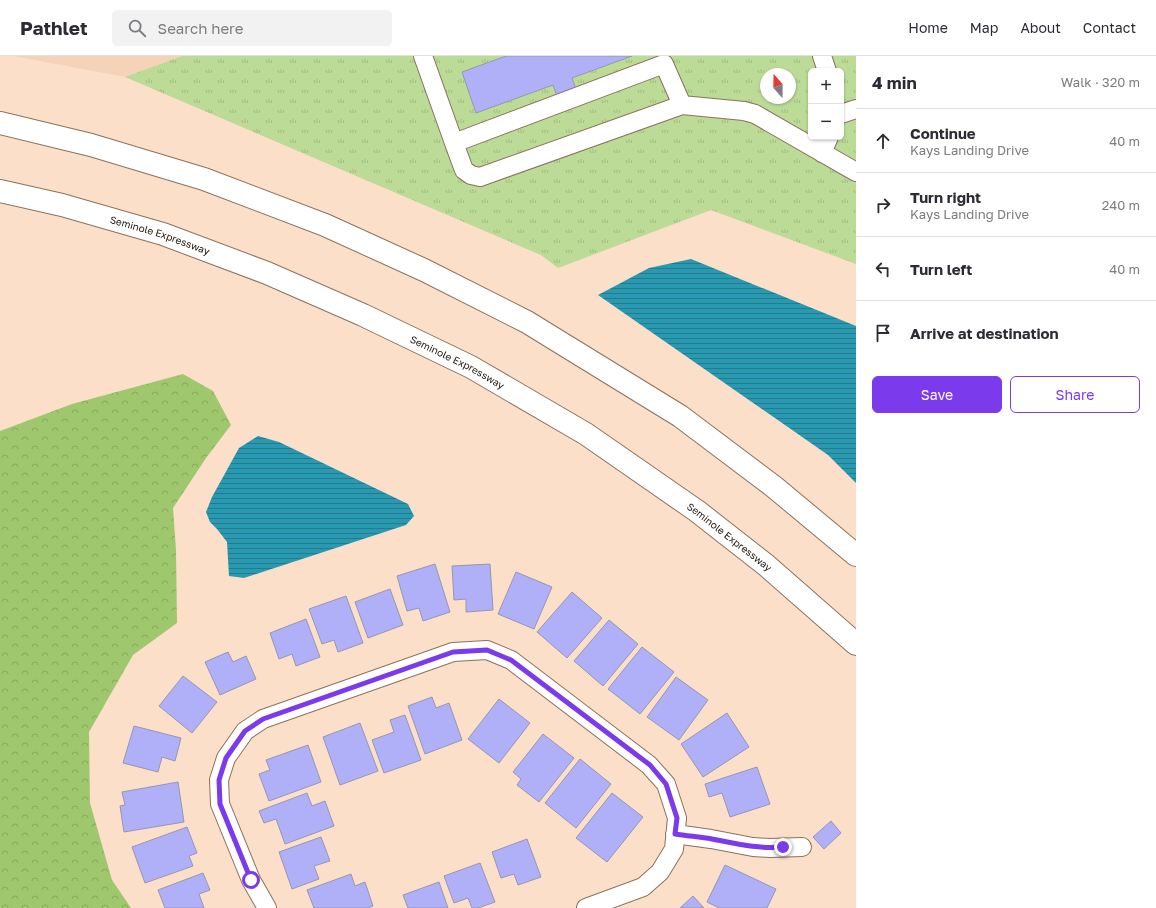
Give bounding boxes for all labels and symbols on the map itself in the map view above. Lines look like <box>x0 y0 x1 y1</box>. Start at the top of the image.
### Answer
north arrow <box>760 68 796 104</box>
street label: Seminole Expressway <box>109 213 212 257</box>
street label: Seminole Expressway <box>408 333 507 391</box>
street label: Seminole Expressway <box>685 500 775 574</box>
route end <box>774 838 792 856</box>
route start <box>242 871 260 889</box>

